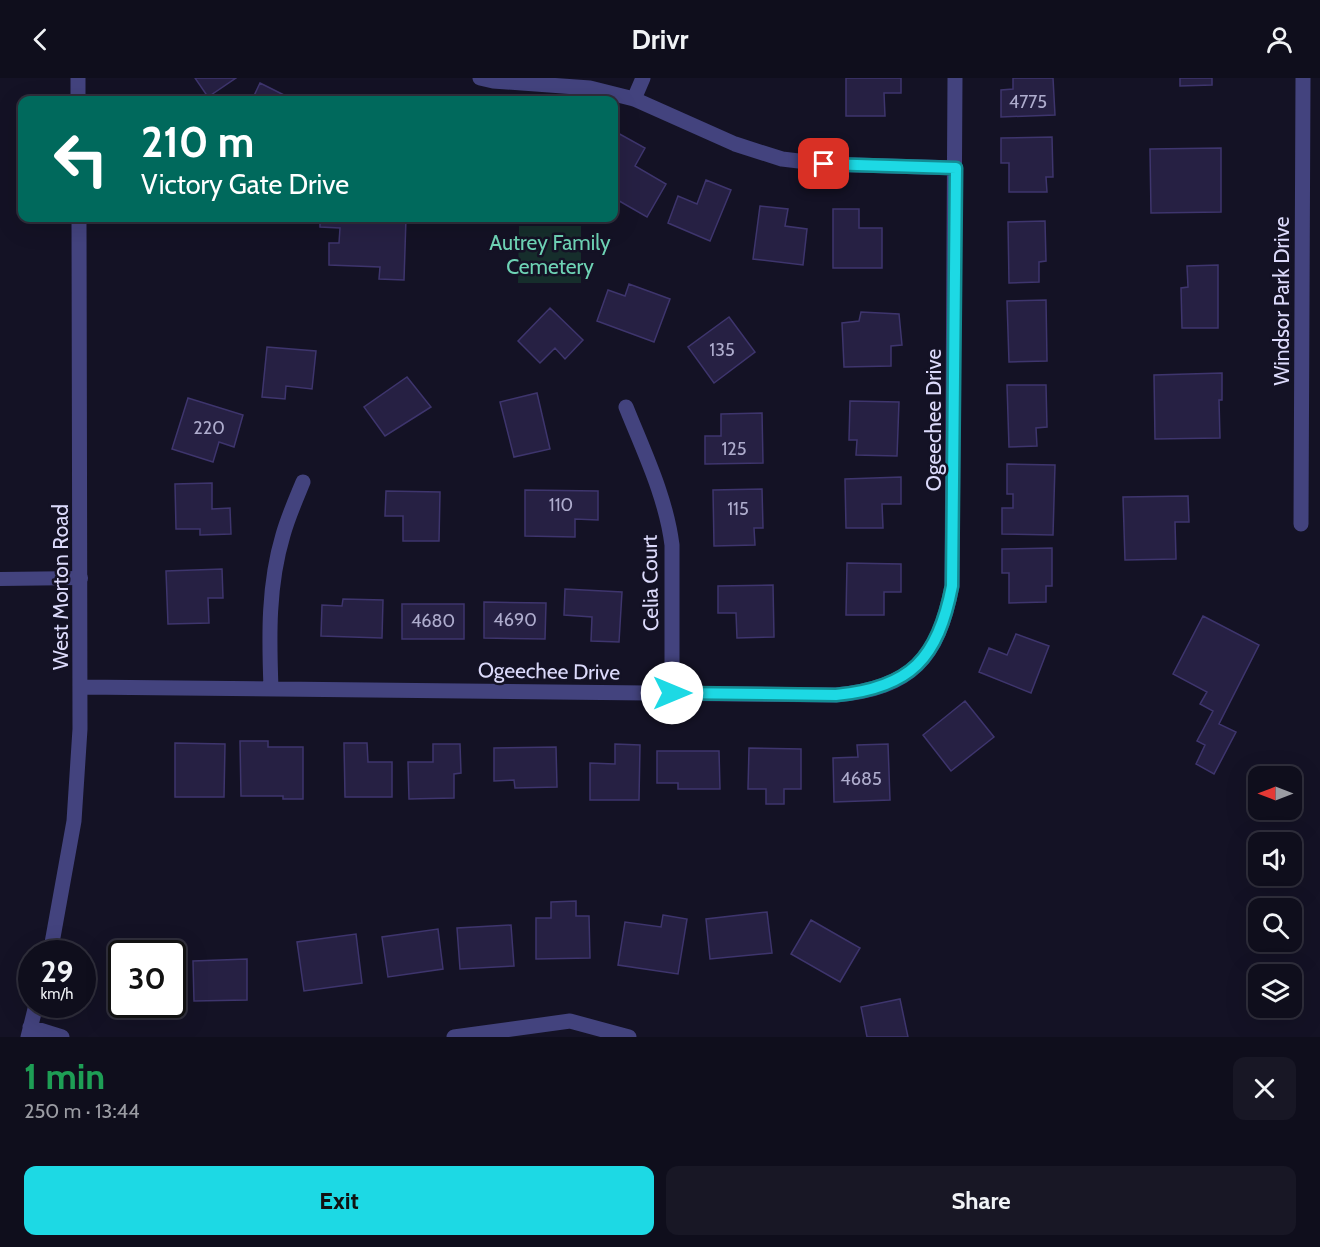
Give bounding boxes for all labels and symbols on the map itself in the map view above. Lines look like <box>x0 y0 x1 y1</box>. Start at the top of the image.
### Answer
house number: 4775 <box>1009 91 1047 113</box>
pin <box>798 138 849 189</box>
street label: Windsor Park Drive <box>1269 216 1294 385</box>
park label: Autrey Family Cemetery <box>489 230 611 279</box>
house number: 135 <box>709 339 735 361</box>
street label: Ogeechee Drive <box>921 349 946 491</box>
house number: 220 <box>193 417 225 439</box>
house number: 125 <box>721 438 747 460</box>
house number: 110 <box>549 494 573 516</box>
house number: 115 <box>727 498 749 520</box>
street label: West Morton Road <box>48 504 73 670</box>
street label: Celia Court <box>637 535 663 631</box>
house number: 4690 <box>493 609 537 631</box>
house number: 4680 <box>411 610 455 632</box>
street label: Ogeechee Drive <box>478 657 621 685</box>
position arrow <box>640 661 704 725</box>
north arrow <box>1248 766 1302 820</box>
house number: 4685 <box>840 768 882 790</box>
speed limit sign: 30 <box>108 940 186 1018</box>

